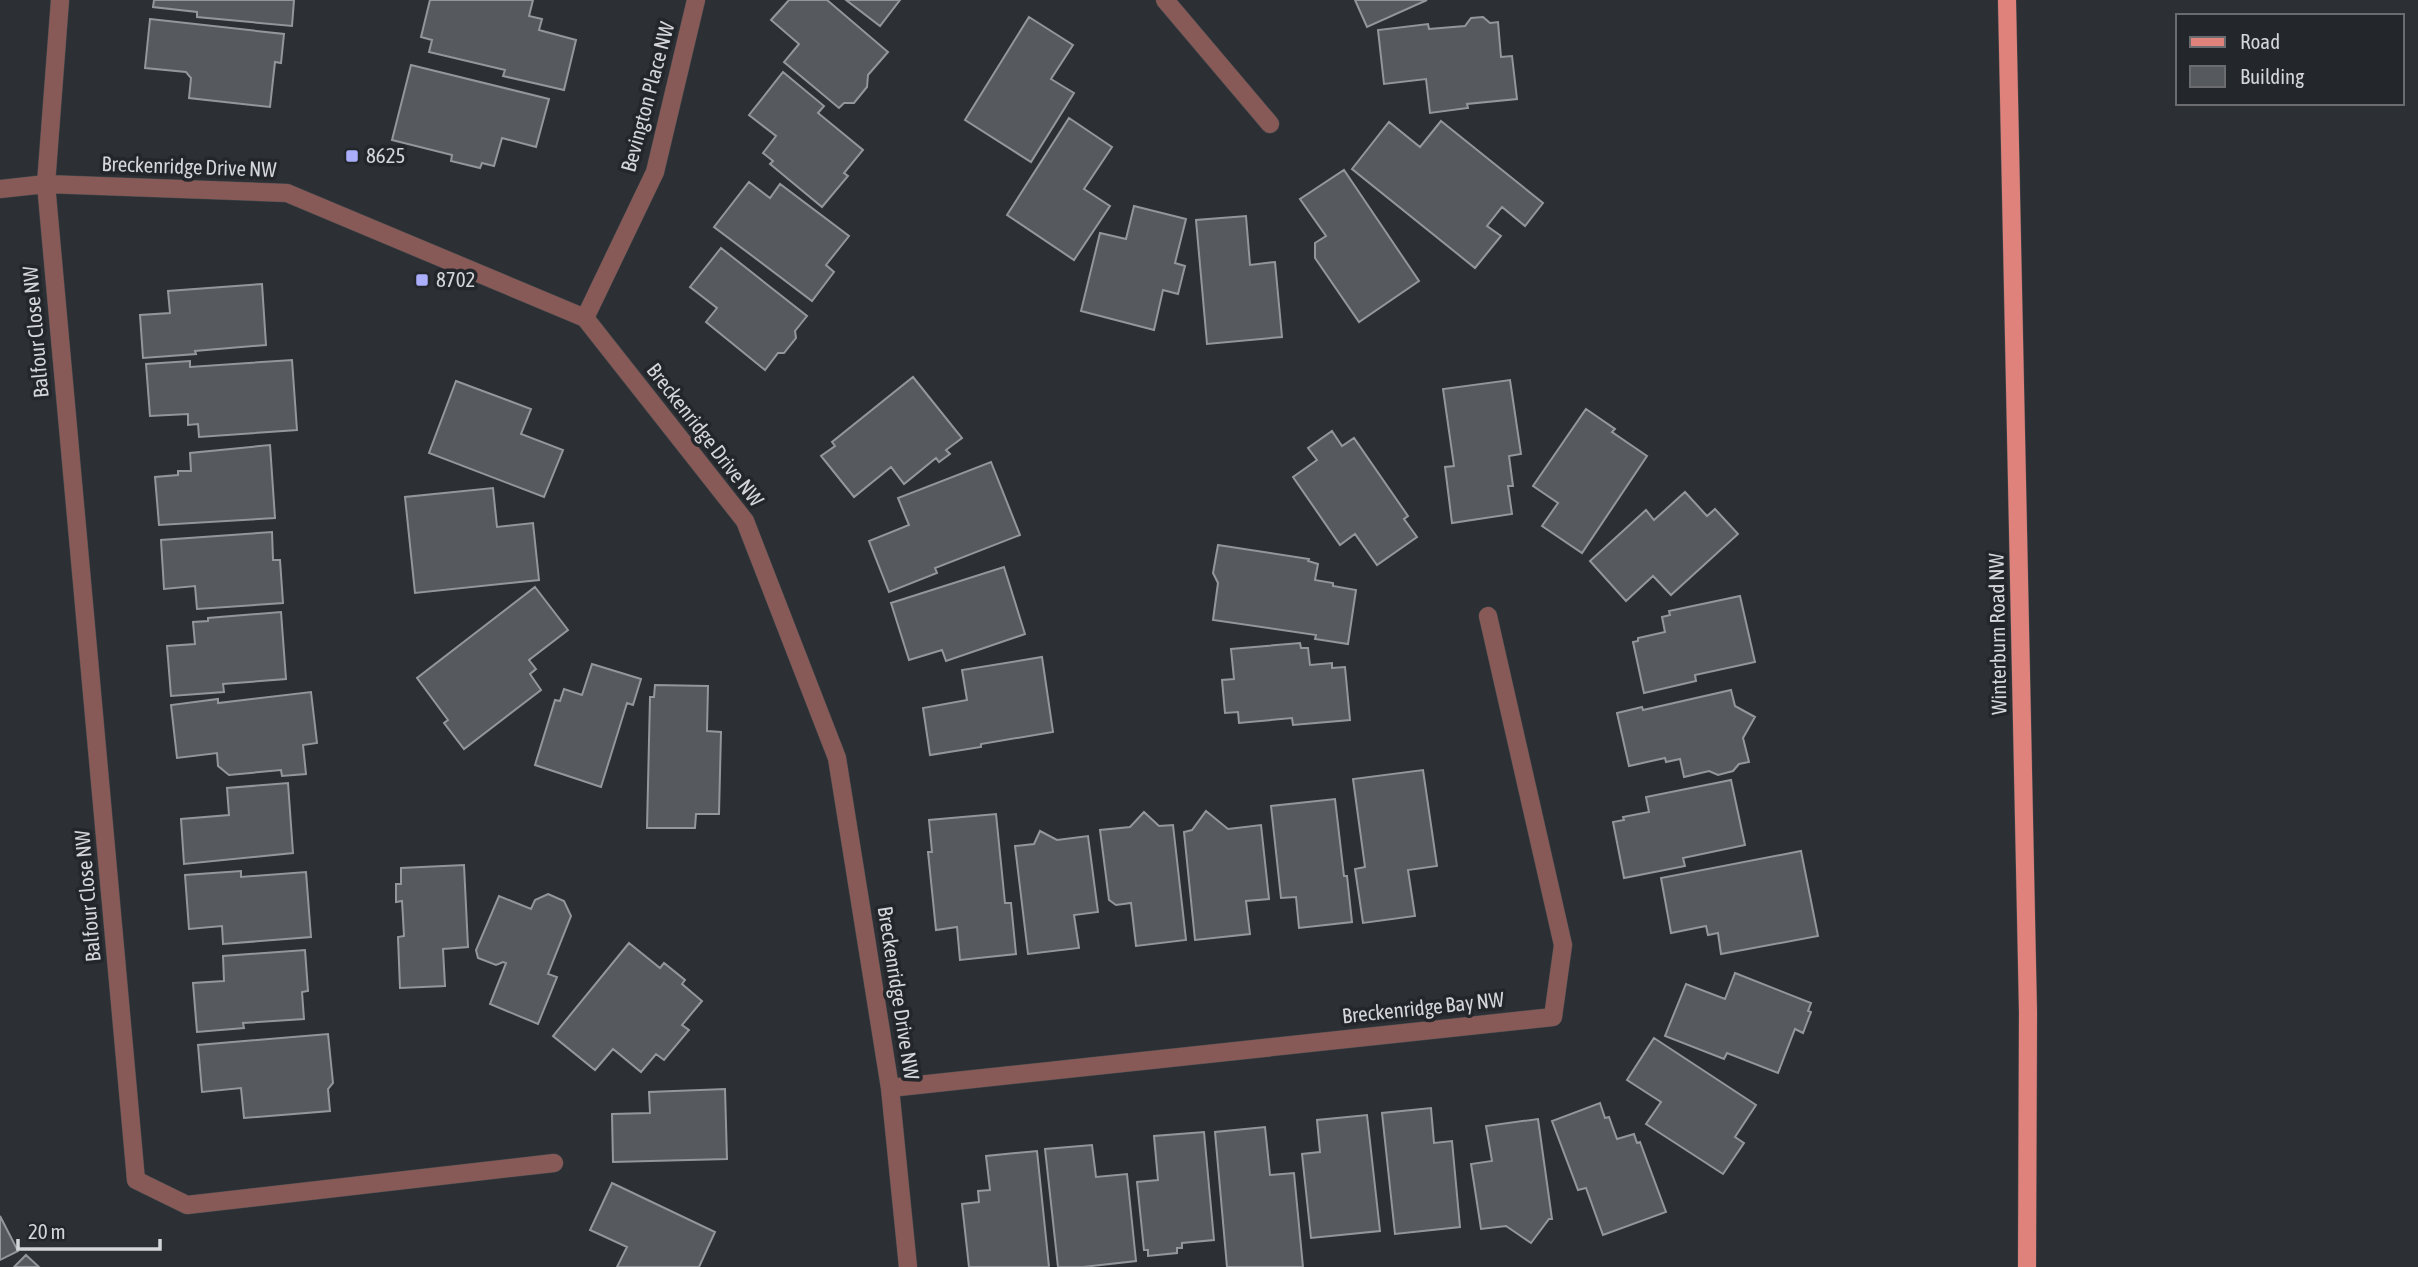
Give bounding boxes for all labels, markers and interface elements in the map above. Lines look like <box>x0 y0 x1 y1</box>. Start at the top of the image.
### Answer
legend <box>2176 14 2404 105</box>
street label: Bevington Place NW <box>615 18 679 174</box>
text: Road <box>2240 29 2280 53</box>
text: Building <box>2240 64 2304 88</box>
place label: 8625 <box>366 143 405 167</box>
marker: 8625 <box>344 148 360 164</box>
street label: Breckenridge Drive NW <box>101 151 278 181</box>
street label: Balfour Close NW <box>17 264 53 399</box>
place label: 8702 <box>436 267 475 291</box>
marker: 8702 <box>414 272 430 288</box>
street label: Breckenridge Drive NW <box>642 358 770 511</box>
street label: Winterburn Road NW <box>1984 552 2010 715</box>
street label: Balfour Close NW <box>69 828 105 963</box>
street label: Breckenridge Drive NW <box>873 904 925 1082</box>
street label: Breckenridge Bay NW <box>1341 986 1506 1027</box>
scale bar <box>18 1208 159 1252</box>
text: 20 m <box>28 1219 66 1243</box>

